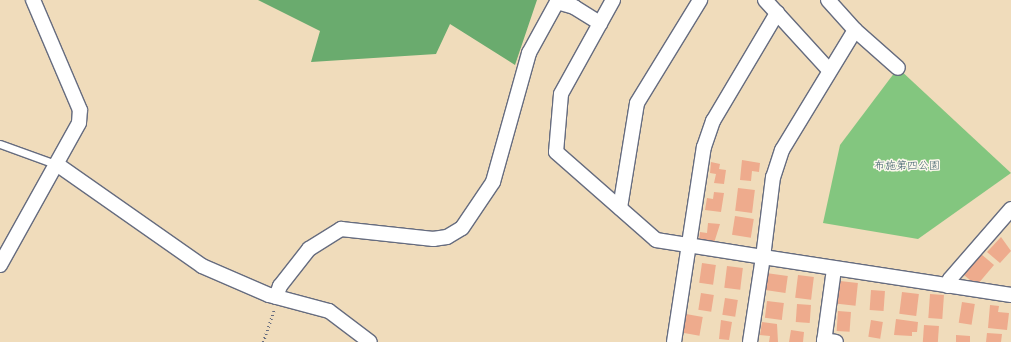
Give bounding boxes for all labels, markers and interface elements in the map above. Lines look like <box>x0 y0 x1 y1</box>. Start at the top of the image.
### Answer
park label: 布施第四公園 <box>874 159 940 173</box>

